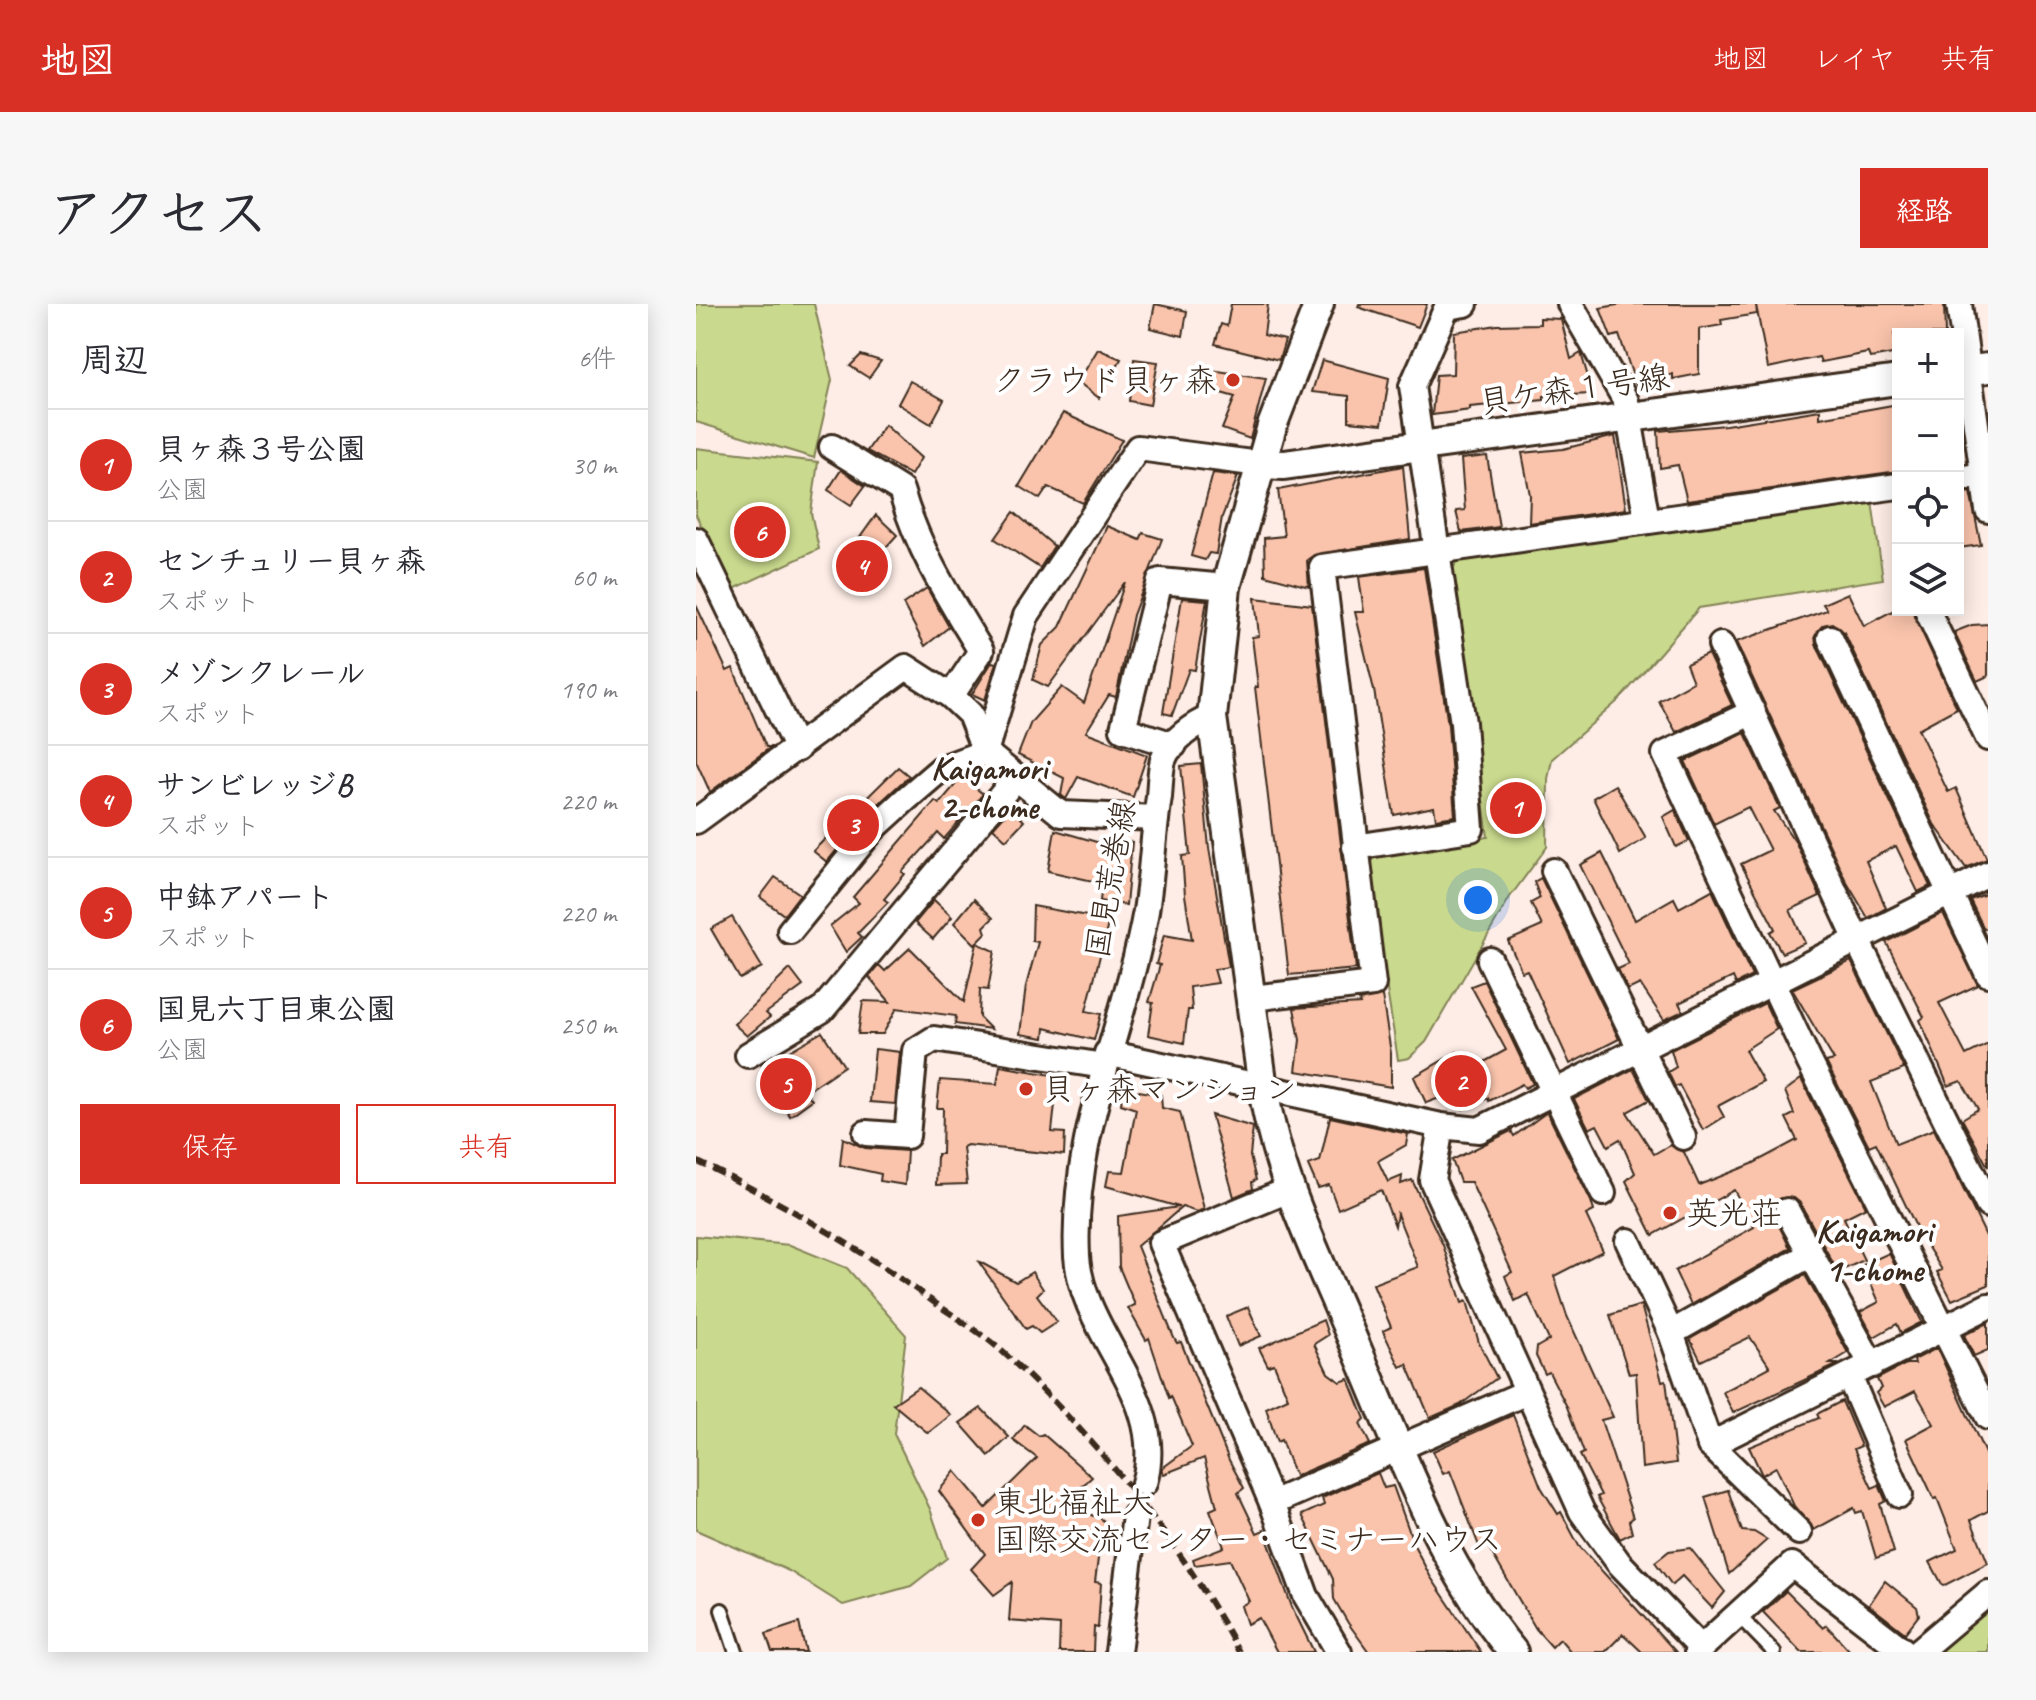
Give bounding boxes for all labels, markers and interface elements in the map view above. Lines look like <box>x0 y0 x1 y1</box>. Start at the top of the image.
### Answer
text: 地図 <box>40 37 116 84</box>
text: 地図 <box>1713 41 1769 76</box>
text: レイヤ <box>1813 41 1896 76</box>
text: 共有 <box>1940 41 1996 76</box>
button: 経路 <box>1860 168 1988 248</box>
text: アクセス <box>48 178 269 249</box>
map controls <box>1892 328 1964 616</box>
button: + <box>1892 328 1964 400</box>
text: 周辺 <box>80 338 148 381</box>
text: 6件 <box>578 342 616 375</box>
street label: 貝ケ森１号線 <box>1476 356 1672 423</box>
place label: クラウド貝ヶ森 <box>993 360 1217 401</box>
marker: クラウド貝ヶ森 <box>1224 371 1242 389</box>
button: − <box>1892 400 1964 472</box>
text: 貝ヶ森３号公園 <box>156 430 366 468</box>
text: 1 <box>100 449 112 482</box>
text: 30 m <box>572 449 616 482</box>
button: locate <box>1892 472 1964 544</box>
text: 公園 <box>156 473 208 506</box>
pin: 6 <box>734 502 786 562</box>
pin: 4 <box>836 536 888 596</box>
text: センチュリー貝ヶ森 <box>156 542 425 580</box>
button: layers <box>1892 544 1964 616</box>
text: 2 <box>100 561 112 594</box>
text: 60 m <box>572 561 616 594</box>
text: スポット <box>156 585 260 618</box>
text: メゾンクレール <box>156 654 366 692</box>
text: 3 <box>100 673 112 706</box>
text: 190 m <box>560 673 616 706</box>
text: スポット <box>156 697 260 730</box>
district label: Kaigamori 2-chome <box>931 746 1052 828</box>
text: サンビレッジB <box>156 766 352 804</box>
pin: 1 <box>1490 778 1542 838</box>
text: 4 <box>100 785 112 818</box>
text: 220 m <box>560 785 616 818</box>
pin: 3 <box>827 795 879 855</box>
street label: 国見荒巻線 <box>1076 797 1145 961</box>
text: スポット <box>156 809 260 842</box>
text: 中鉢アパート <box>156 878 334 916</box>
your location <box>1458 880 1498 920</box>
text: 5 <box>100 897 112 930</box>
text: 220 m <box>560 897 616 930</box>
text: スポット <box>156 921 260 954</box>
text: 国見六丁目東公園 <box>156 990 396 1028</box>
text: 6 <box>100 1009 112 1042</box>
text: 250 m <box>560 1009 616 1042</box>
text: 公園 <box>156 1033 208 1066</box>
pin: 2 <box>1435 1051 1487 1111</box>
pin: 5 <box>760 1054 812 1114</box>
place label: 貝ヶ森マンション <box>1042 1069 1297 1110</box>
marker: 貝ヶ森マンション <box>1017 1080 1035 1098</box>
button: 保存 <box>80 1104 340 1184</box>
button: 共有 <box>356 1104 616 1184</box>
place label: 英光荘 <box>1686 1193 1782 1234</box>
marker: 英光荘 <box>1661 1204 1679 1222</box>
district label: Kaigamori 1-chome <box>1816 1209 1937 1291</box>
place label: 東北福祉大 国際交流センター・セミナーハウス <box>994 1482 1502 1560</box>
marker: 東北福祉大 国際交流センター・セミナーハウス <box>969 1511 987 1529</box>

